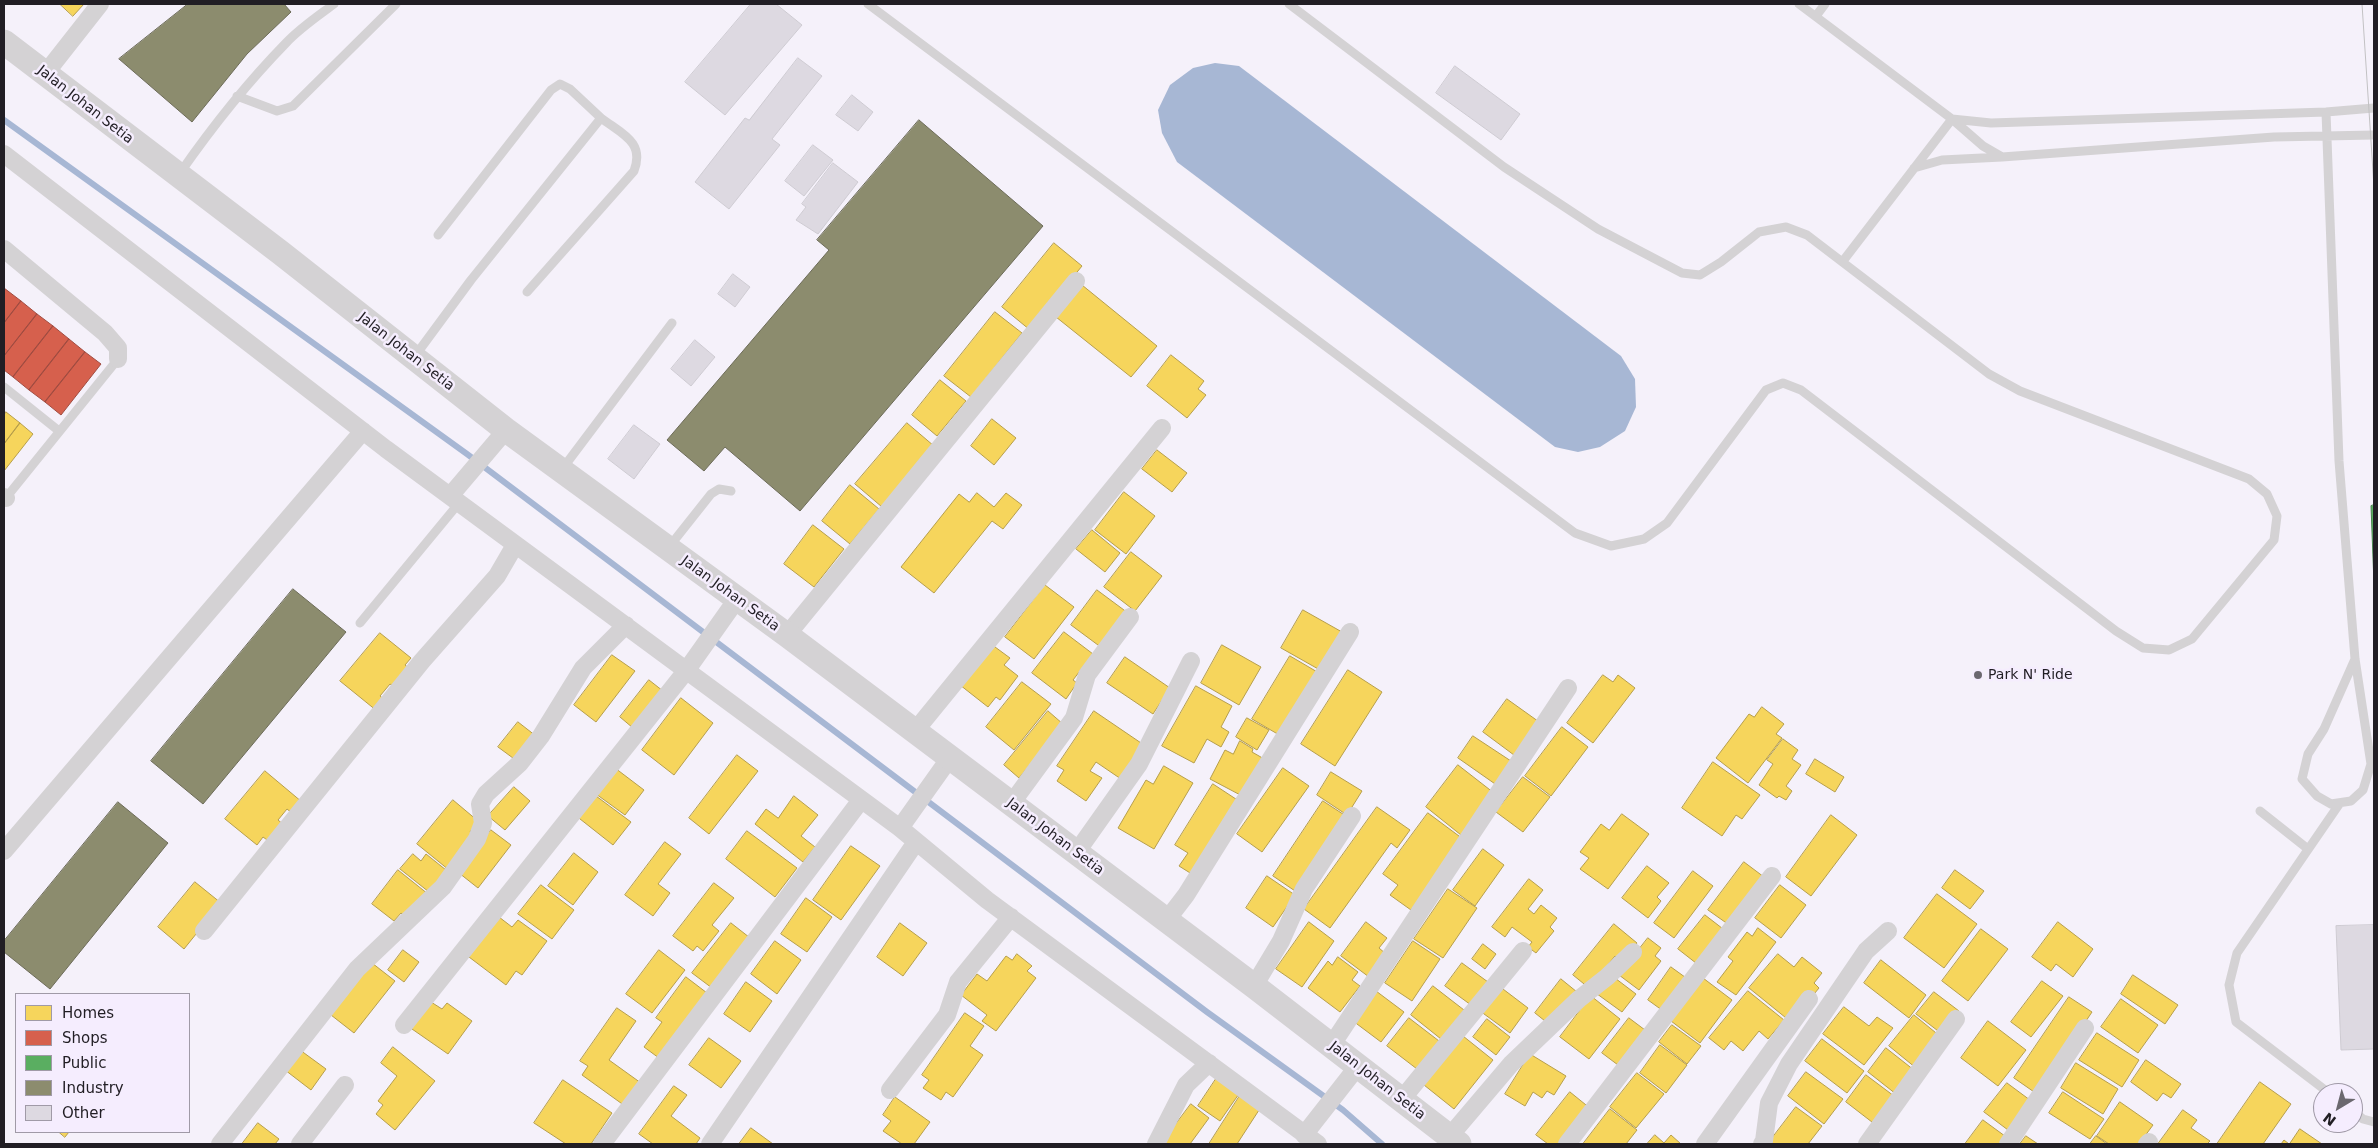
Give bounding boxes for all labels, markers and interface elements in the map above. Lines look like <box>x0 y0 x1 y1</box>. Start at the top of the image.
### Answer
street label: Jalan Johan Setia <box>34 62 136 148</box>
street label: Jalan Johan Setia <box>355 309 457 395</box>
street label: Jalan Johan Setia <box>678 553 782 635</box>
place label: Park N' Ride <box>1988 667 2073 683</box>
marker: Park N' Ride <box>1972 669 1984 681</box>
street label: Jalan Johan Setia <box>1003 795 1107 879</box>
legend <box>15 993 190 1133</box>
text: Homes <box>62 1004 114 1022</box>
text: Shops <box>62 1029 108 1047</box>
street label: Jalan Johan Setia <box>1326 1038 1428 1124</box>
text: Public <box>62 1054 106 1072</box>
text: Industry <box>62 1079 124 1097</box>
north arrow <box>2313 1083 2363 1133</box>
text: Other <box>62 1104 105 1122</box>
text: N <box>2320 1109 2339 1129</box>

